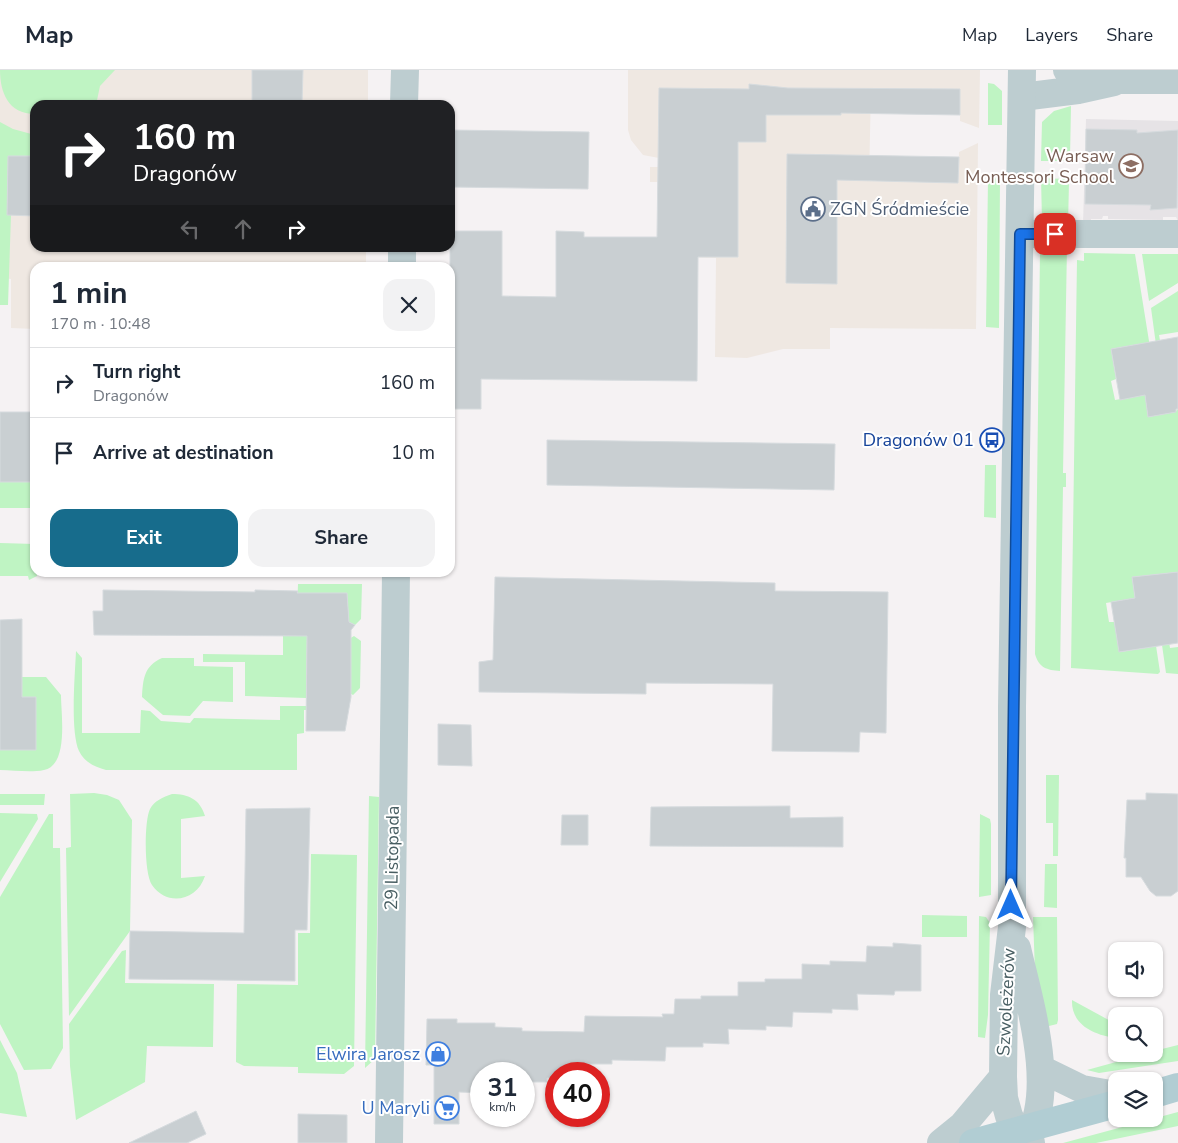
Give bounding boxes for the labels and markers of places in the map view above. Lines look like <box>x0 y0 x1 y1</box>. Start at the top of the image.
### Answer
place label: Warsaw Montessori School <box>965 144 1115 189</box>
school or university icon: Warsaw Montessori School <box>1118 153 1144 179</box>
public building icon: ZGN Śródmieście <box>800 196 826 222</box>
place label: ZGN Śródmieście <box>830 197 969 221</box>
pin <box>1034 213 1076 255</box>
bus stop icon: Dragonów 01 <box>979 427 1005 453</box>
place label: Dragonów 01 <box>863 428 974 452</box>
shop icon: Elwira Jarosz <box>425 1041 451 1067</box>
place label: Elwira Jarosz <box>316 1042 420 1066</box>
supermarket icon: U Maryli <box>434 1095 460 1121</box>
place label: U Maryli <box>362 1096 430 1120</box>

